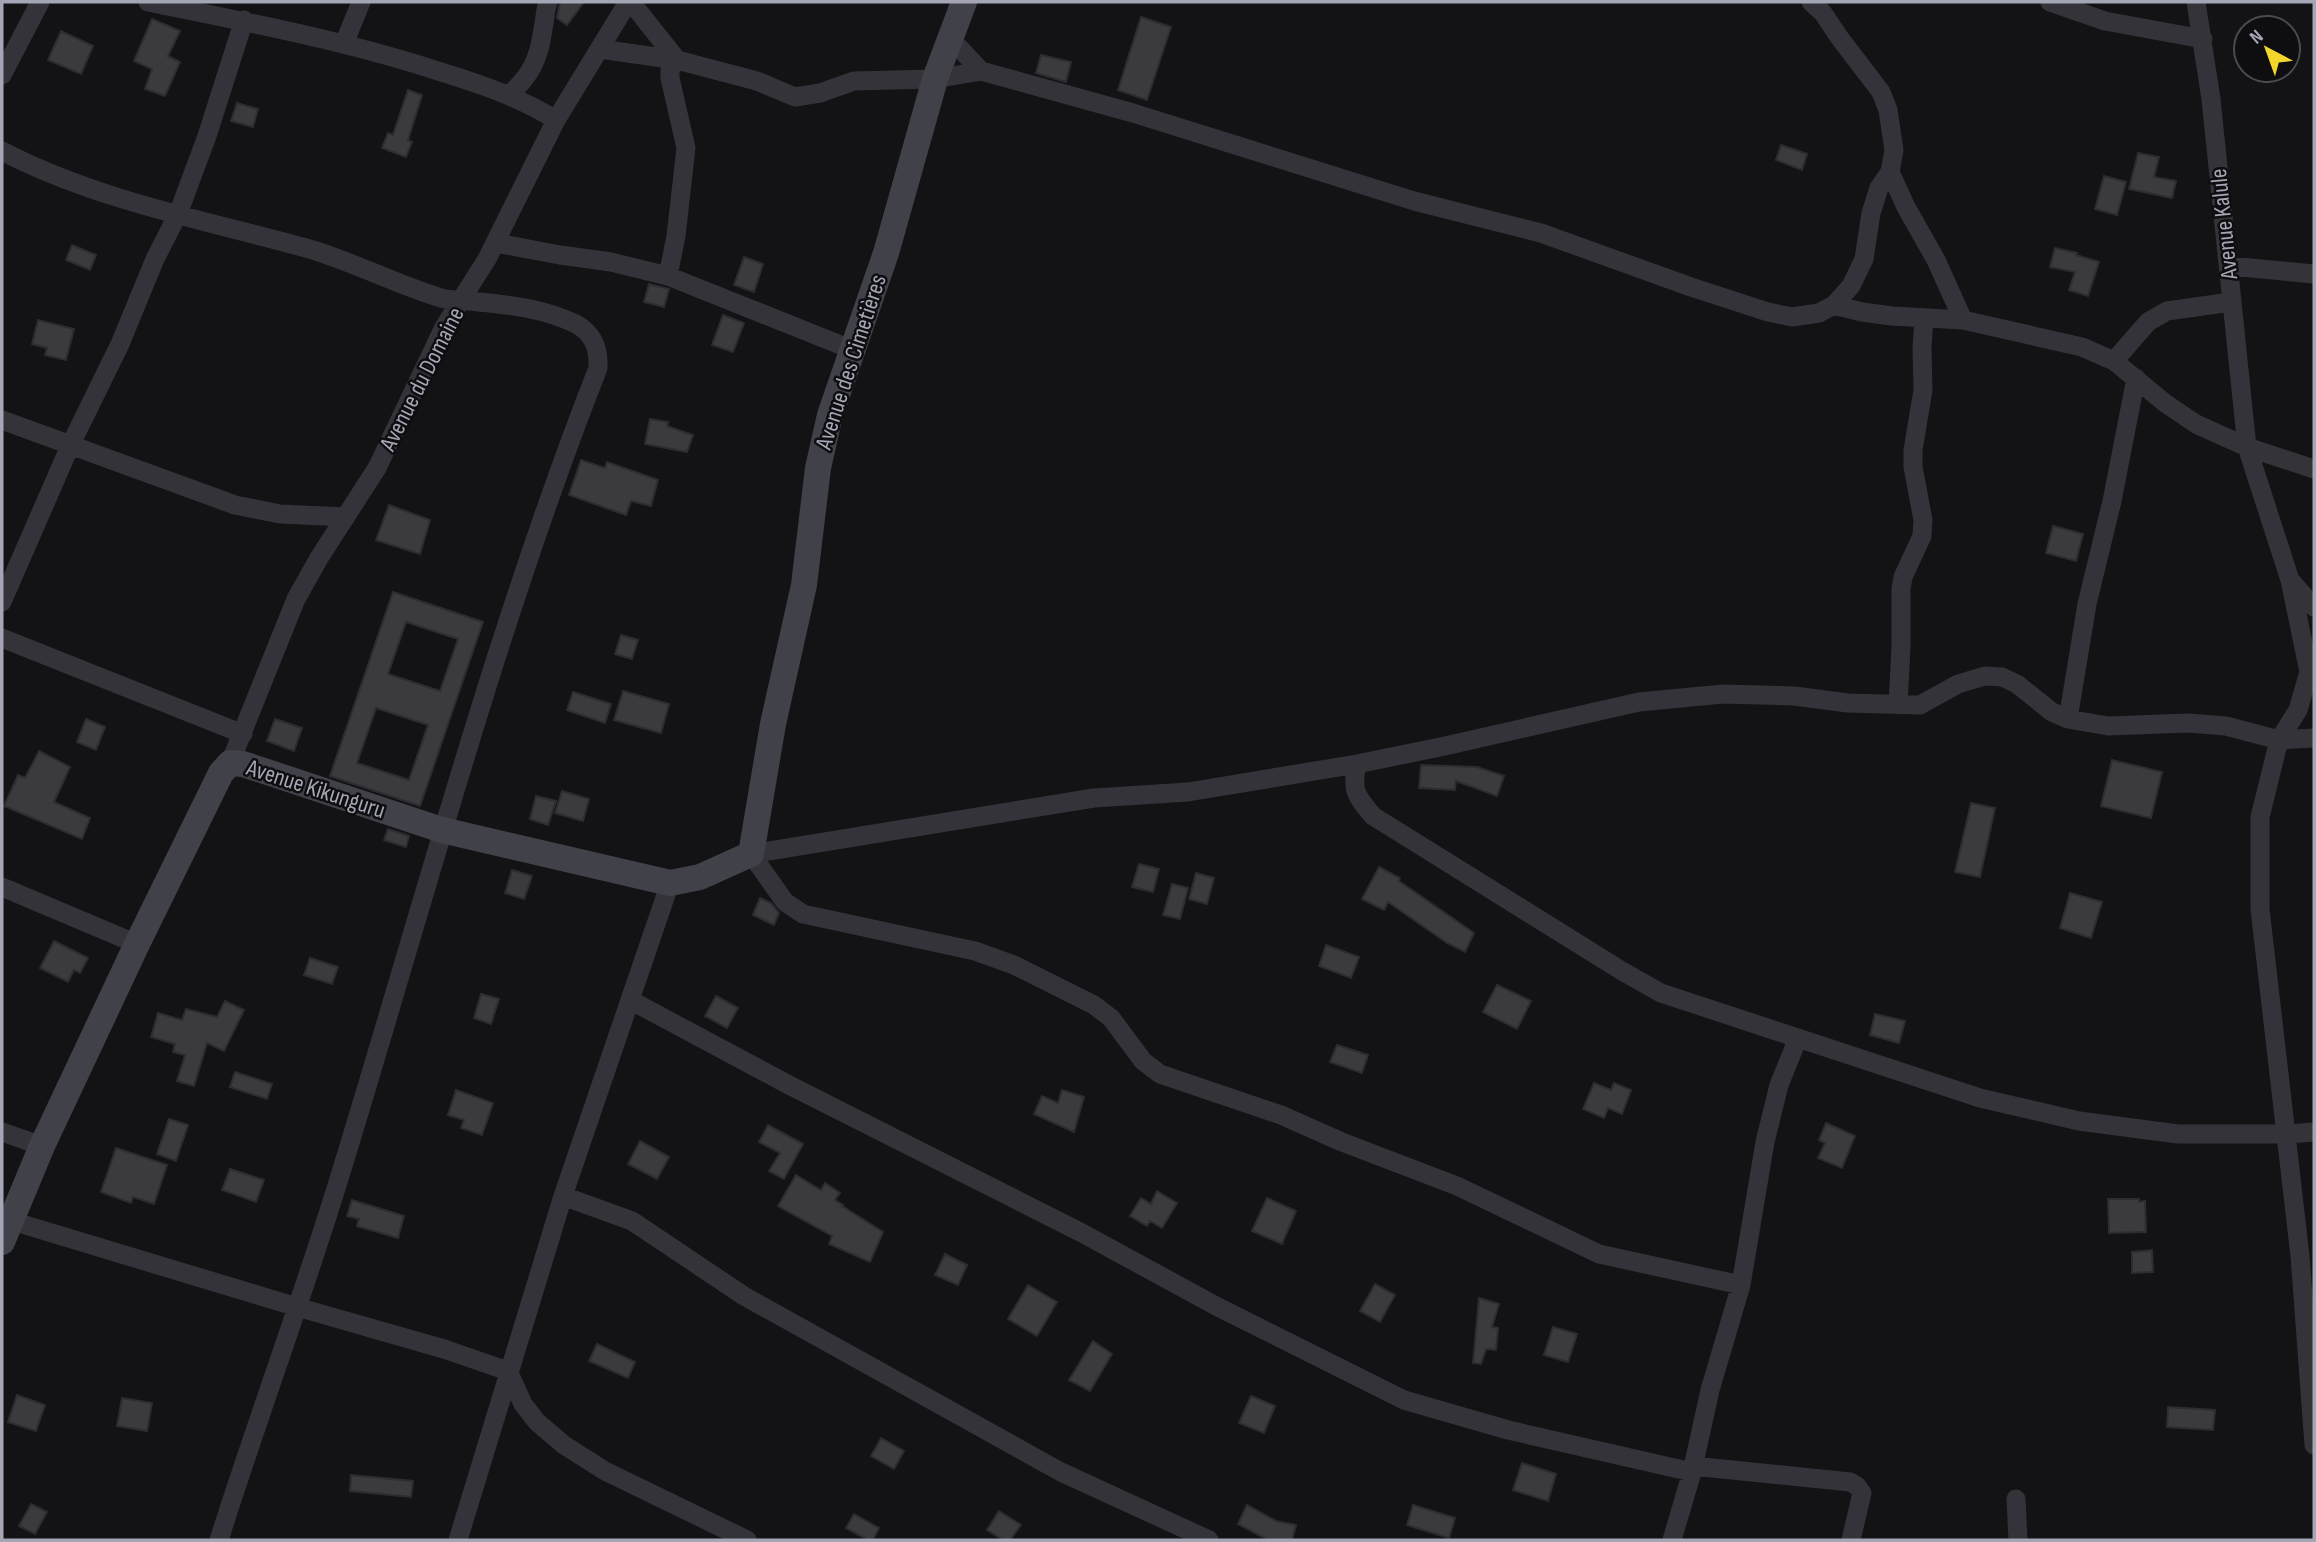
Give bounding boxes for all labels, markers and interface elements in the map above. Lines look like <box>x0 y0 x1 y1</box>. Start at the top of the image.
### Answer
north arrow <box>2232 14 2302 84</box>
text: N <box>2245 25 2268 49</box>
street label: Avenue Kalule <box>2204 167 2244 282</box>
street label: Avenue des Cimetières <box>809 271 893 454</box>
street label: Avenue du Domaine <box>373 302 471 456</box>
street label: Avenue Kikunguru <box>242 753 389 825</box>

